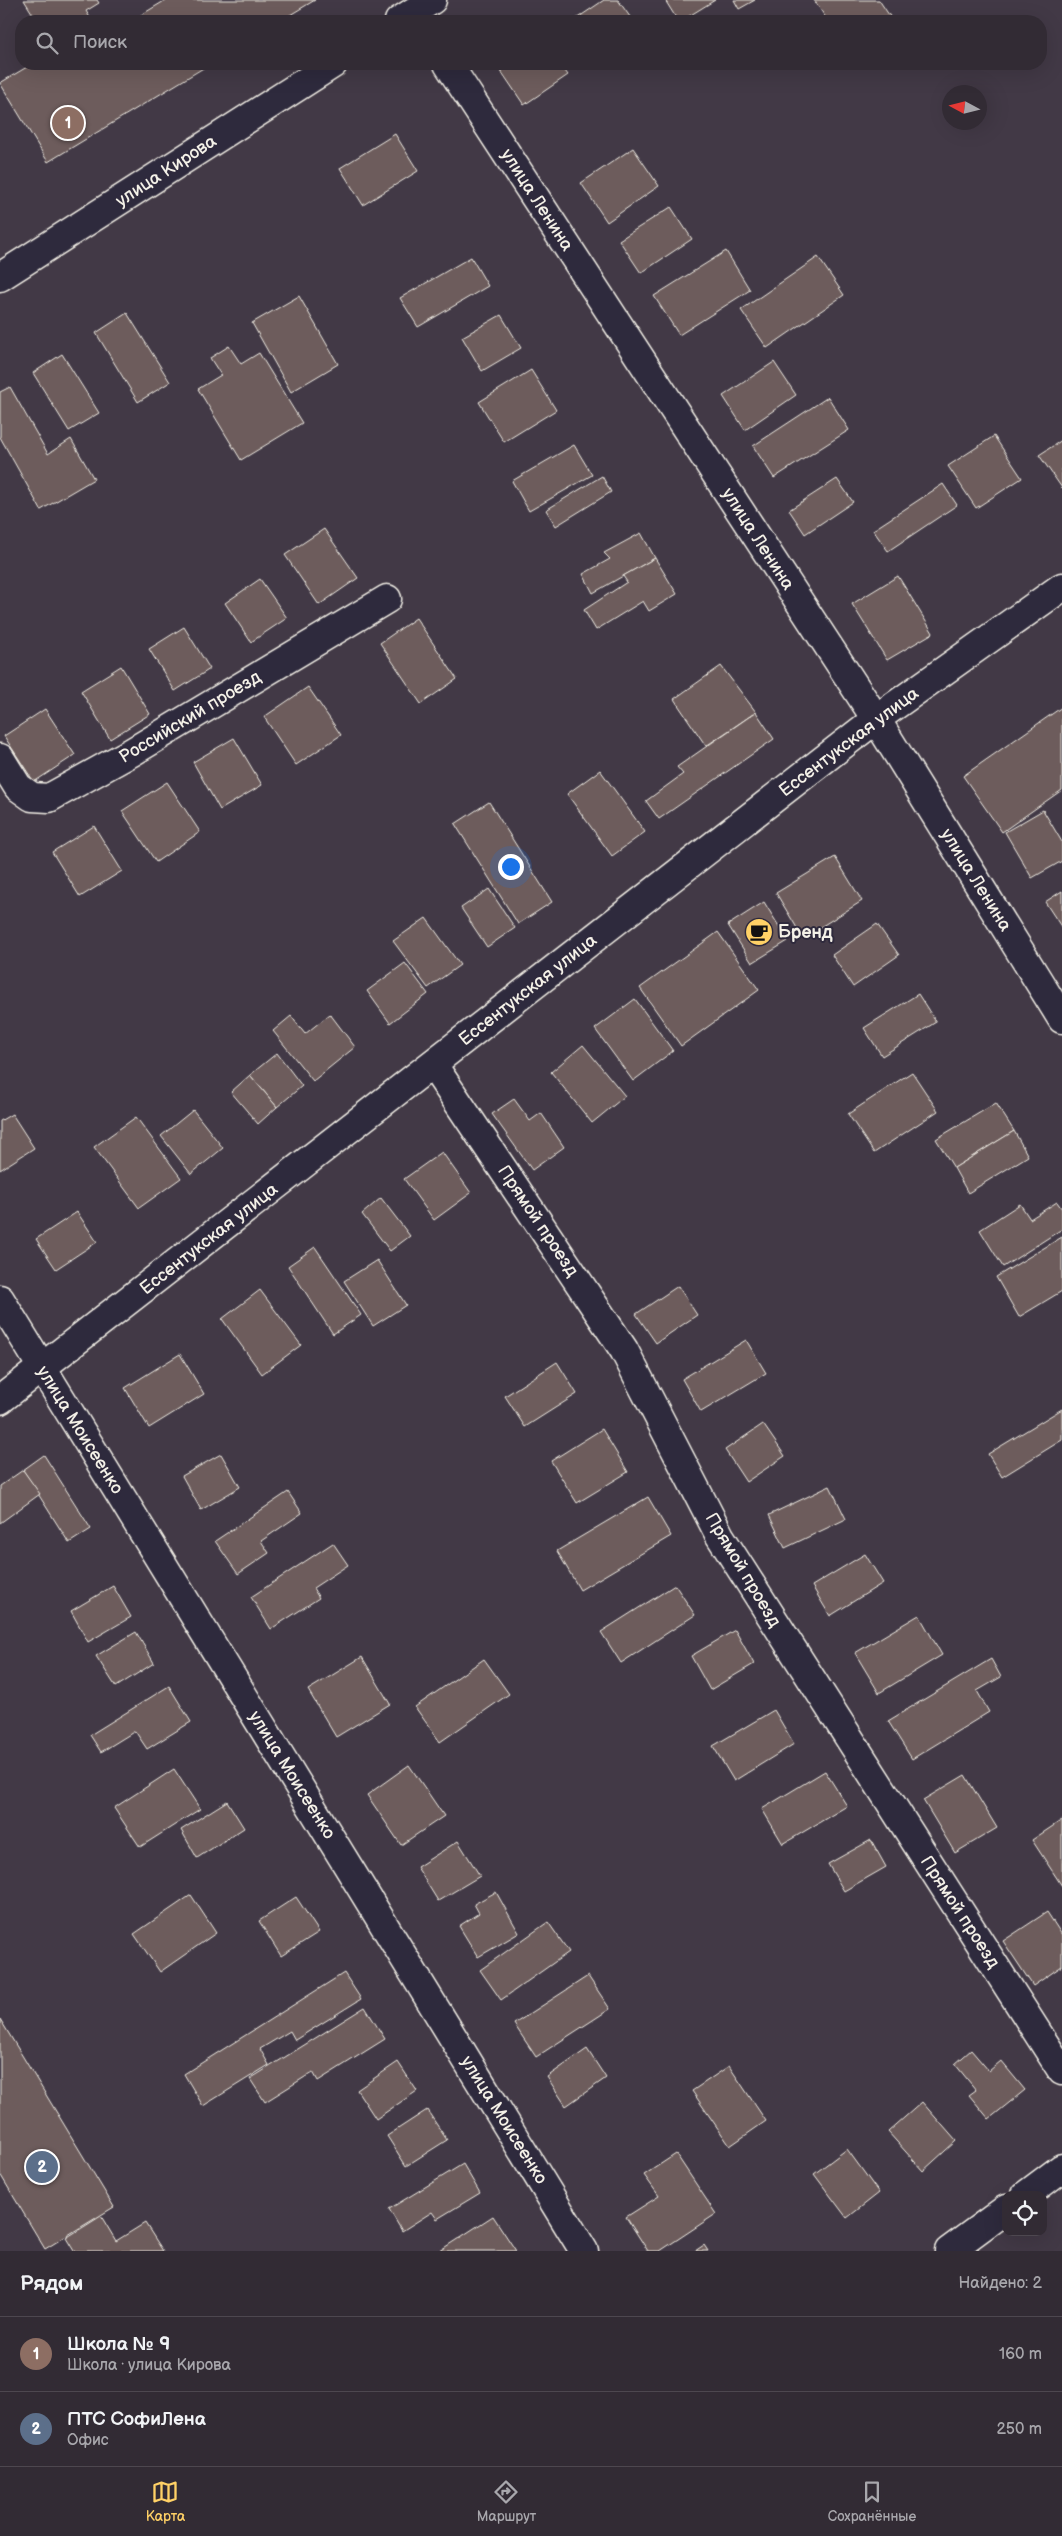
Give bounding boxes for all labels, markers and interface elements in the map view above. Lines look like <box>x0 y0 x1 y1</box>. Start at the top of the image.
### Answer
search box <box>15 15 1047 70</box>
icon: search <box>33 29 61 57</box>
text: Поиск <box>73 31 127 54</box>
north arrow <box>942 85 987 130</box>
pin: 1 <box>52 104 84 142</box>
street label: улица Кирова <box>112 130 221 211</box>
street label: улица Ленина <box>496 145 578 255</box>
street label: улица Ленина <box>717 484 799 594</box>
street label: Российский проезд <box>115 666 265 768</box>
street label: Ессентукская улица <box>775 683 923 801</box>
street label: улица Ленина <box>936 825 1016 936</box>
your location <box>498 854 524 880</box>
cafe icon: Бренд <box>744 917 774 947</box>
place label: Бренд <box>778 922 833 943</box>
street label: Ессентукская улица <box>455 929 601 1050</box>
street label: Прямой проезд <box>493 1161 583 1281</box>
street label: Ессентукская улица <box>136 1178 282 1299</box>
street label: улица Моисеенко <box>32 1362 128 1498</box>
street label: Прямой проезд <box>701 1509 785 1631</box>
street label: улица Моисеенко <box>244 1707 340 1843</box>
street label: Прямой проезд <box>916 1852 1004 1972</box>
street label: улица Моисеенко <box>456 2052 552 2188</box>
pin: 2 <box>26 2148 58 2186</box>
map controls <box>1002 2191 1047 2236</box>
button: locate <box>1002 2191 1047 2236</box>
text: Рядом <box>20 2271 83 2296</box>
text: Найдено: 2 <box>958 2274 1042 2293</box>
text: Школа № 9 <box>67 2333 170 2356</box>
text: 1 <box>33 2345 39 2364</box>
text: 160 m <box>999 2345 1042 2364</box>
text: Школа · улица Кирова <box>67 2356 231 2375</box>
text: ПТС СофиЛена <box>67 2408 206 2431</box>
text: 2 <box>31 2420 41 2439</box>
text: 250 m <box>996 2420 1042 2439</box>
text: Офис <box>67 2431 109 2450</box>
tab: Карта <box>146 2478 185 2525</box>
tab: Маршрут <box>477 2478 536 2525</box>
tab: Сохранённые <box>828 2478 916 2525</box>

